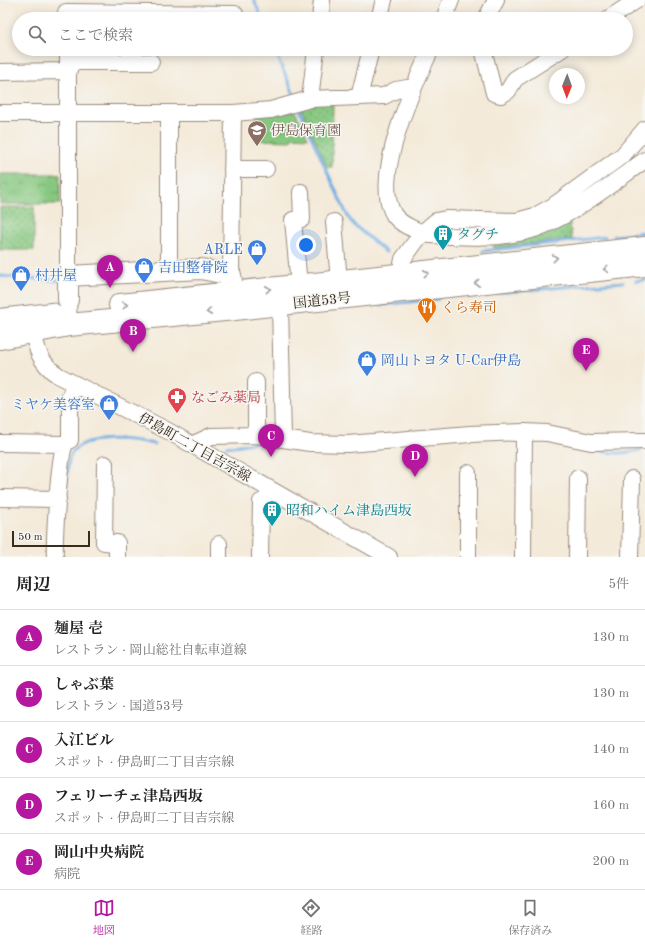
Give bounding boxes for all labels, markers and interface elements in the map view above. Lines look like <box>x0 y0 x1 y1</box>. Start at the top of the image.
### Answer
search box <box>12 12 633 56</box>
icon: search <box>26 23 48 45</box>
text: ここで検索 <box>58 29 133 44</box>
north arrow <box>549 68 585 104</box>
school or university icon: 伊島保育園 <box>246 119 268 147</box>
place label: 伊島保育園 <box>271 123 341 138</box>
building icon: タグチ <box>432 223 454 251</box>
place label: タグチ <box>457 227 499 242</box>
your location <box>296 235 316 255</box>
shop icon: ARLE <box>246 238 268 266</box>
place label: ARLE <box>203 243 243 257</box>
one-way arrow <box>552 254 558 263</box>
pin: A <box>97 255 123 288</box>
shop icon: 吉田整骨院 <box>133 256 155 284</box>
place label: 吉田整骨院 <box>158 260 228 275</box>
shop icon: 村井屋 <box>10 264 32 292</box>
one-way arrow <box>603 265 609 274</box>
place label: 村井屋 <box>35 268 77 283</box>
one-way arrow <box>423 268 429 277</box>
one-way arrow <box>474 279 480 288</box>
one-way arrow <box>265 285 271 294</box>
street label: 国道53号 <box>292 290 352 311</box>
restaurant icon: くら寿司 <box>416 296 438 324</box>
one-way arrow <box>122 300 128 309</box>
place label: くら寿司 <box>441 300 497 315</box>
one-way arrow <box>205 307 212 316</box>
pin: B <box>120 319 146 352</box>
pin: E <box>573 338 599 371</box>
shop icon: 岡山トヨタ U-Car伊島 <box>356 349 378 377</box>
place label: 岡山トヨタ U-Car伊島 <box>381 353 521 368</box>
pharmacy icon: なごみ薬局 <box>166 386 188 414</box>
place label: なごみ薬局 <box>191 390 261 405</box>
shop icon: ミヤケ美容室 <box>98 393 120 421</box>
place label: ミヤケ美容室 <box>11 397 95 412</box>
street label: 伊島町二丁目吉宗線 <box>136 410 253 485</box>
pin: C <box>258 424 284 457</box>
pin: D <box>402 444 428 477</box>
building icon: 昭和ハイム津島西坂 <box>261 499 283 527</box>
place label: 昭和ハイム津島西坂 <box>286 503 412 518</box>
scale bar <box>12 529 90 548</box>
text: 50 m <box>18 532 43 543</box>
text: 周辺 <box>16 577 50 594</box>
text: 5件 <box>608 578 629 591</box>
text: 麺屋 壱 <box>54 622 103 637</box>
text: A <box>24 631 34 644</box>
text: 130 m <box>592 631 629 644</box>
text: レストラン · 岡山総社自転車道線 <box>54 644 247 657</box>
text: しゃぶ葉 <box>54 678 114 693</box>
text: B <box>24 687 34 700</box>
text: 130 m <box>592 687 629 700</box>
text: レストラン · 国道53号 <box>54 700 184 713</box>
text: 入江ビル <box>54 734 114 749</box>
text: C <box>25 743 33 756</box>
text: 140 m <box>592 743 629 756</box>
text: スポット · 伊島町二丁目吉宗線 <box>54 756 234 769</box>
text: フェリーチェ津島西坂 <box>54 790 203 805</box>
text: D <box>24 799 34 812</box>
text: 160 m <box>592 799 629 812</box>
text: スポット · 伊島町二丁目吉宗線 <box>54 812 234 825</box>
text: 岡山中央病院 <box>54 846 144 861</box>
text: E <box>25 855 33 868</box>
text: 200 m <box>592 855 629 868</box>
text: 病院 <box>54 868 80 881</box>
tab: 地図 <box>93 897 115 939</box>
tab: 経路 <box>300 897 322 939</box>
tab: 保存済み <box>508 897 552 939</box>

